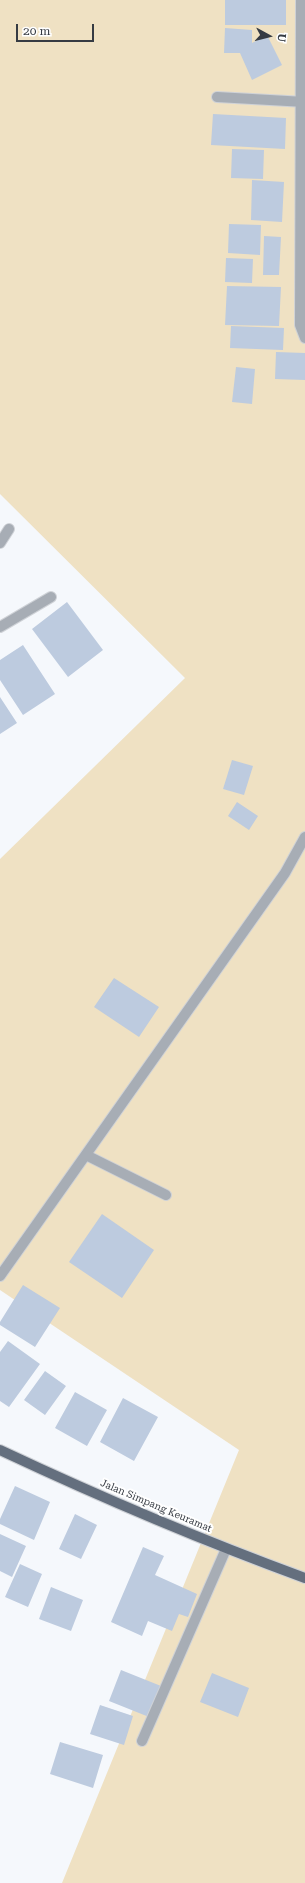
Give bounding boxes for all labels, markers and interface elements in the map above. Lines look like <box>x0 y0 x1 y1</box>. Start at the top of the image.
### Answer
scale bar <box>18 16 96 42</box>
north arrow <box>249 16 289 56</box>
text: 20 m <box>23 24 50 38</box>
text: U <box>274 33 288 43</box>
street label: Jalan Simpang Keuramat <box>99 1477 213 1535</box>

